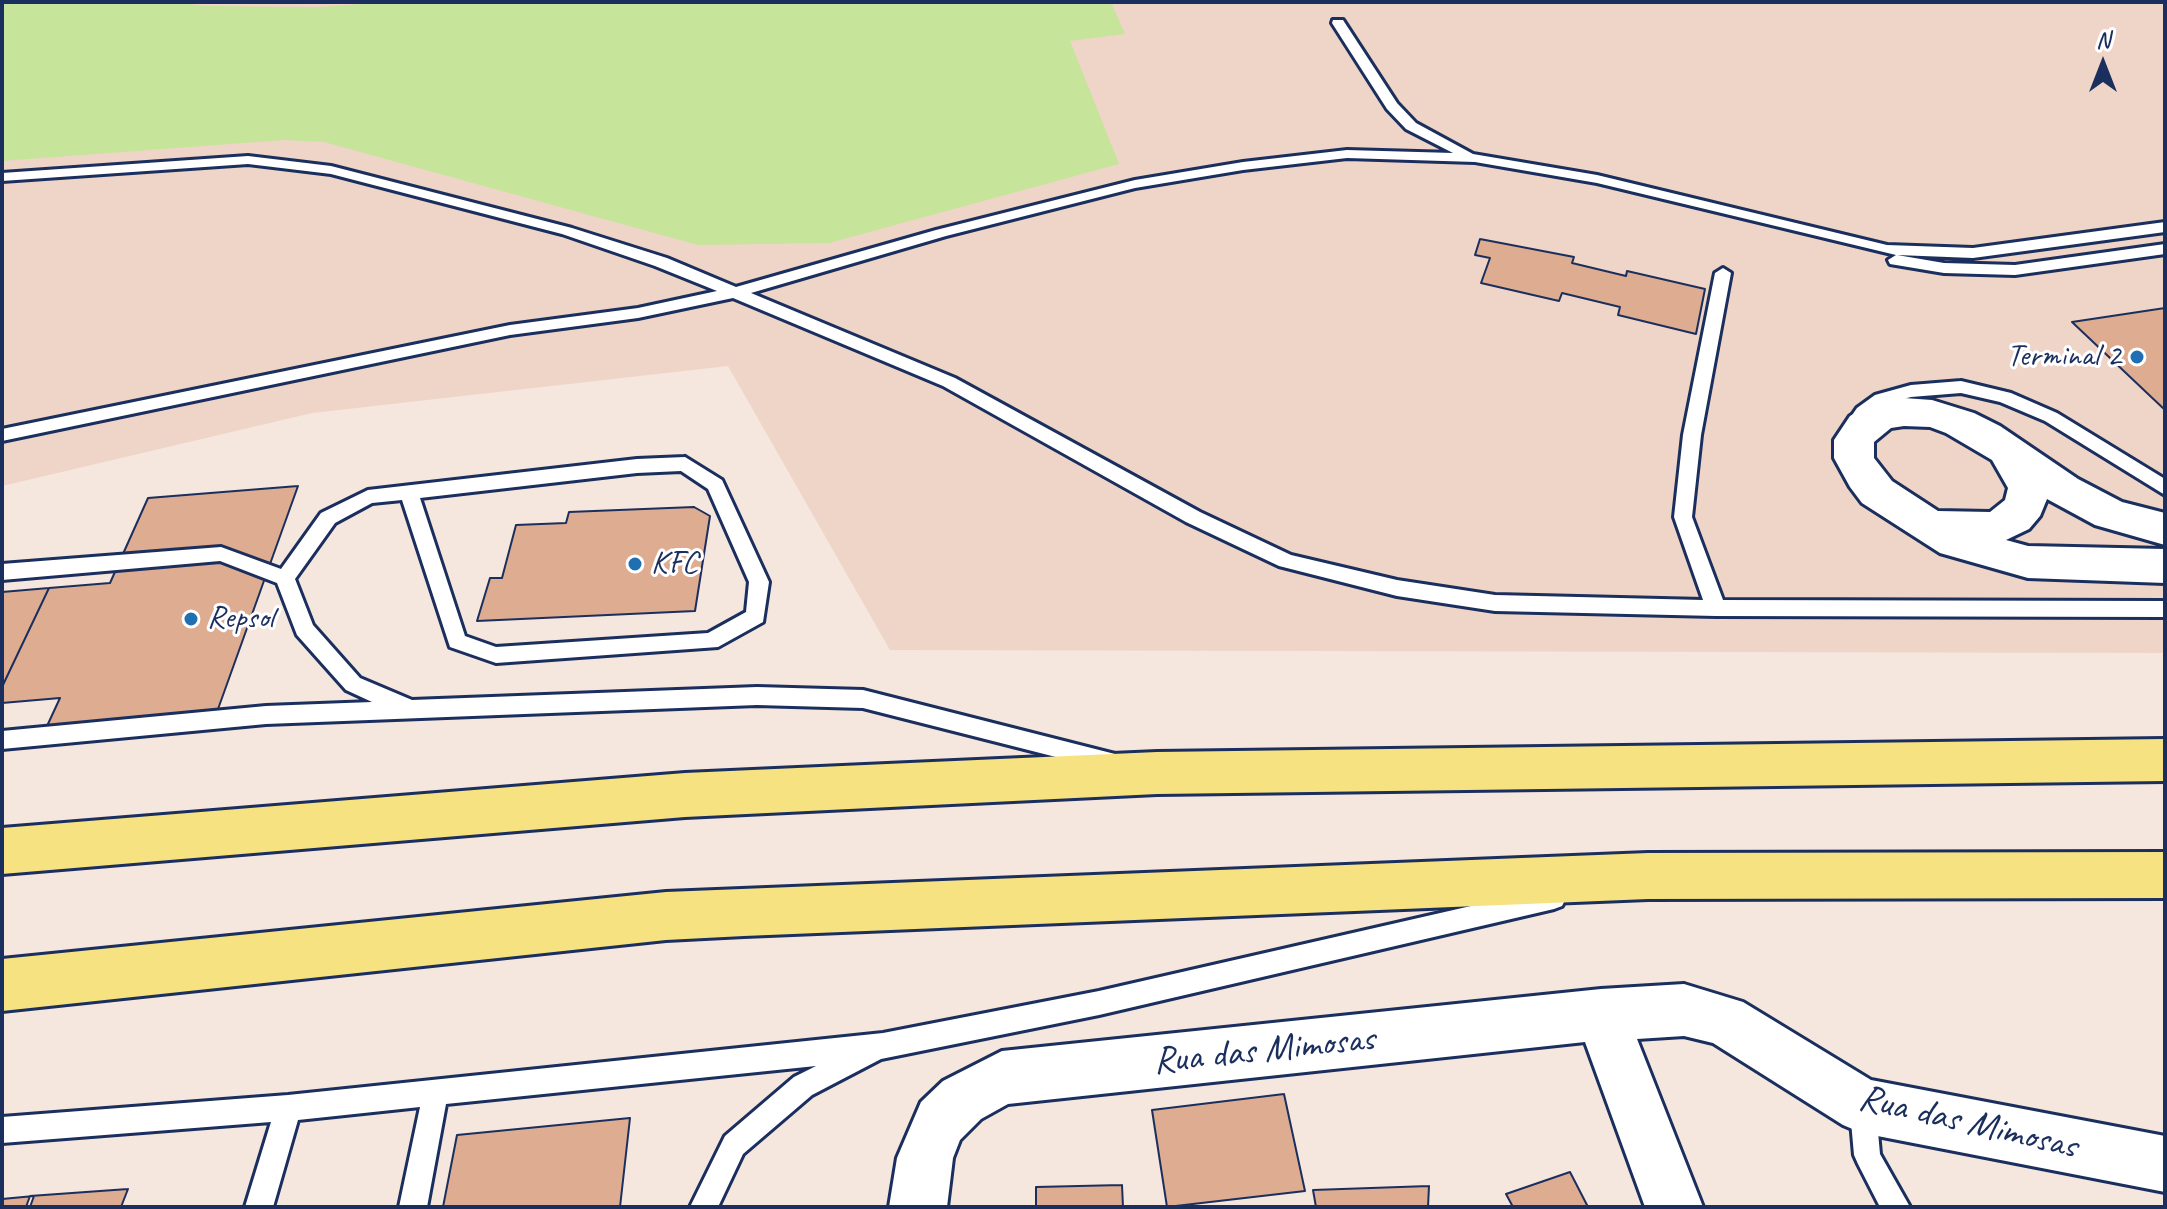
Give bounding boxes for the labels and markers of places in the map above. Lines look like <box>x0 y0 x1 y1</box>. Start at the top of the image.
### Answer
place label: Terminal 2 <box>2007 338 2121 376</box>
marker: Terminal 2 <box>2128 348 2146 366</box>
place label: KFC <box>651 545 698 583</box>
marker: KFC <box>626 555 644 573</box>
place label: Repsol <box>207 600 274 638</box>
marker: Repsol <box>182 610 200 628</box>

